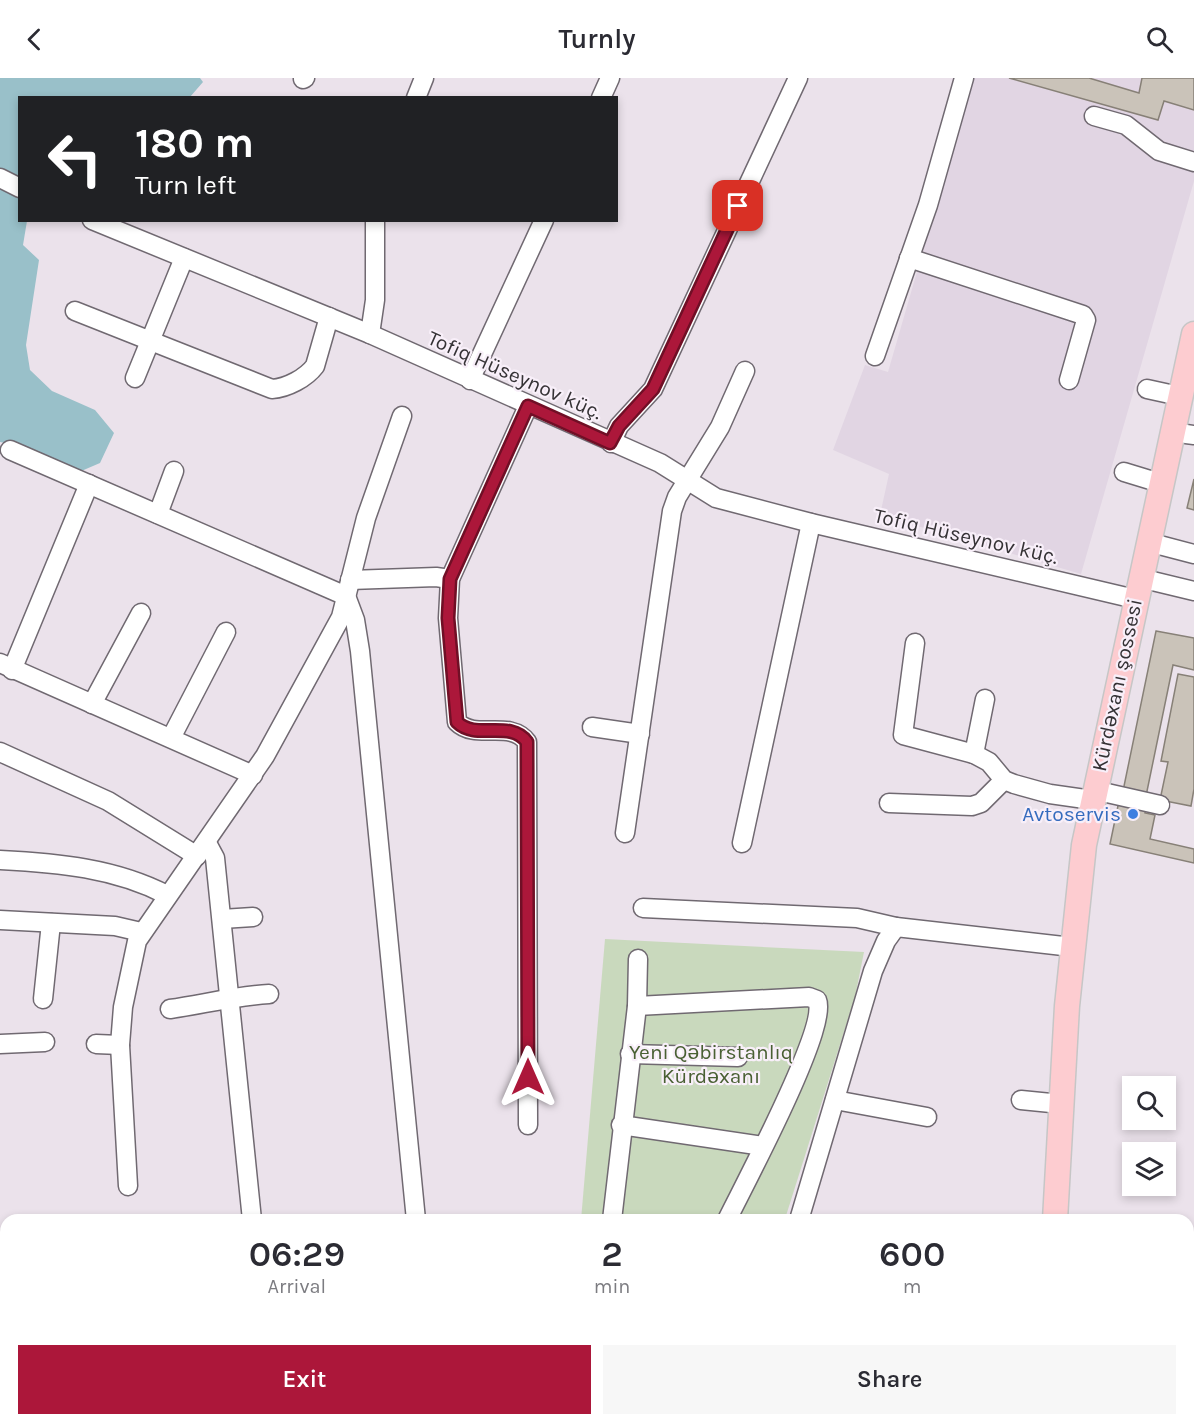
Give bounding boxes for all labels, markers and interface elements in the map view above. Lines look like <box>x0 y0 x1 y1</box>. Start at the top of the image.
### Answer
icon: back <box>18 23 51 56</box>
text: Turnly <box>558 23 636 55</box>
icon: search <box>1143 23 1176 56</box>
text: 180 m <box>135 118 254 168</box>
icon: left <box>36 120 114 198</box>
text: Turn left <box>135 169 236 201</box>
pin <box>712 180 763 231</box>
icon: arrive <box>721 189 754 222</box>
street label: Tofiq Hüseynov küç. <box>424 326 606 424</box>
street label: Tofiq Hüseynov küç. <box>872 503 1061 569</box>
street label: Kürdəxanı şossesi <box>1087 596 1147 774</box>
place label: Avtoservis <box>1022 802 1121 826</box>
marker: Avtoservis <box>1126 807 1140 821</box>
park label: Yeni Qəbirstanlıq Kürdəxanı <box>629 1040 793 1088</box>
position arrow <box>496 1045 560 1109</box>
map controls <box>1122 1076 1176 1196</box>
button: search <box>1122 1076 1176 1130</box>
button: layers <box>1122 1142 1176 1196</box>
text: 06:29 <box>249 1233 345 1275</box>
text: 2 <box>601 1233 623 1275</box>
text: 600 <box>879 1233 945 1275</box>
text: Arrival <box>268 1275 326 1298</box>
text: min <box>594 1275 630 1298</box>
text: m <box>903 1275 922 1298</box>
button: Exit <box>18 1345 591 1414</box>
button: Share <box>603 1345 1176 1414</box>

